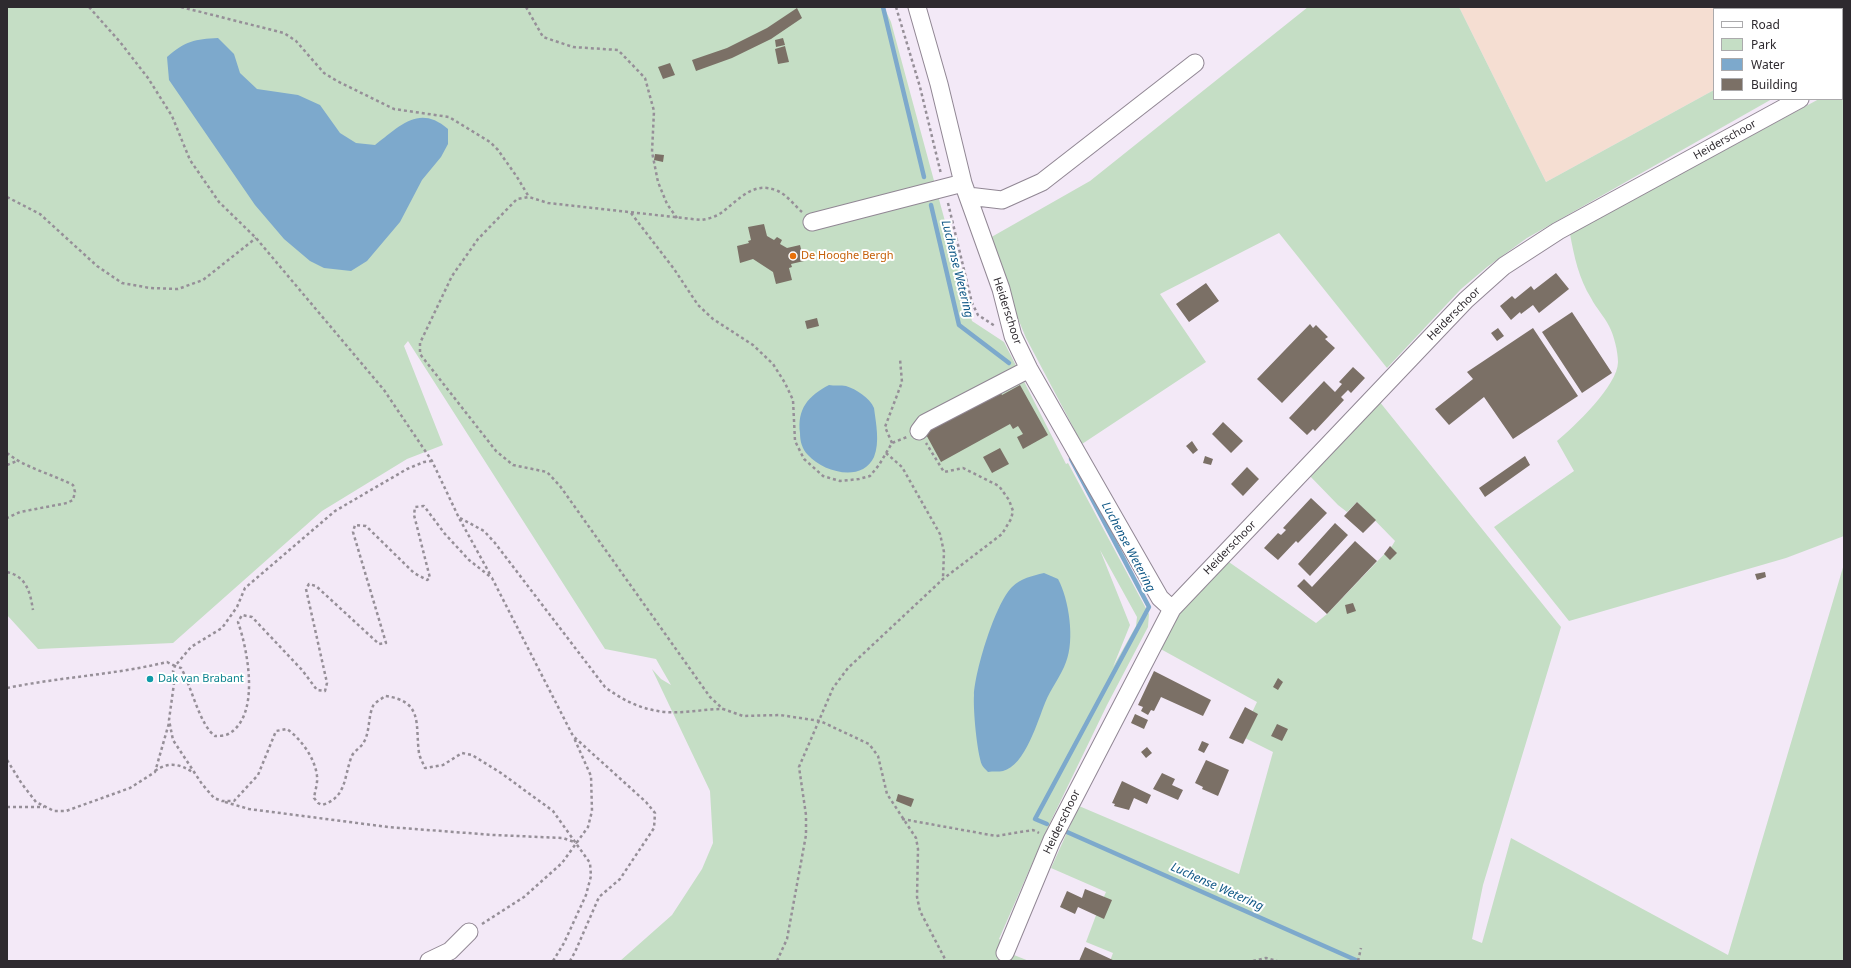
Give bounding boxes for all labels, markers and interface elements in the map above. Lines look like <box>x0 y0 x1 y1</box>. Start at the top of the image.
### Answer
legend <box>1713 8 1843 100</box>
text: Road <box>1751 16 1780 33</box>
text: Park <box>1751 36 1776 53</box>
text: Water <box>1751 56 1785 73</box>
text: Building <box>1751 76 1798 93</box>
street label: Heiderschoor <box>1691 117 1759 163</box>
water label: Luchense Wetering <box>938 219 976 319</box>
place label: De Hooghe Bergh <box>801 249 894 263</box>
marker: De Hooghe Bergh <box>788 251 798 261</box>
street label: Heiderschoor <box>990 276 1024 346</box>
street label: Heiderschoor <box>1425 285 1483 343</box>
water label: Luchense Wetering <box>1098 499 1158 595</box>
street label: Heiderschoor <box>1201 518 1259 578</box>
place label: Dak van Brabant <box>158 672 244 686</box>
marker: Dak van Brabant <box>145 674 155 684</box>
street label: Heiderschoor <box>1041 788 1083 856</box>
water label: Luchense Wetering <box>1168 860 1266 914</box>

